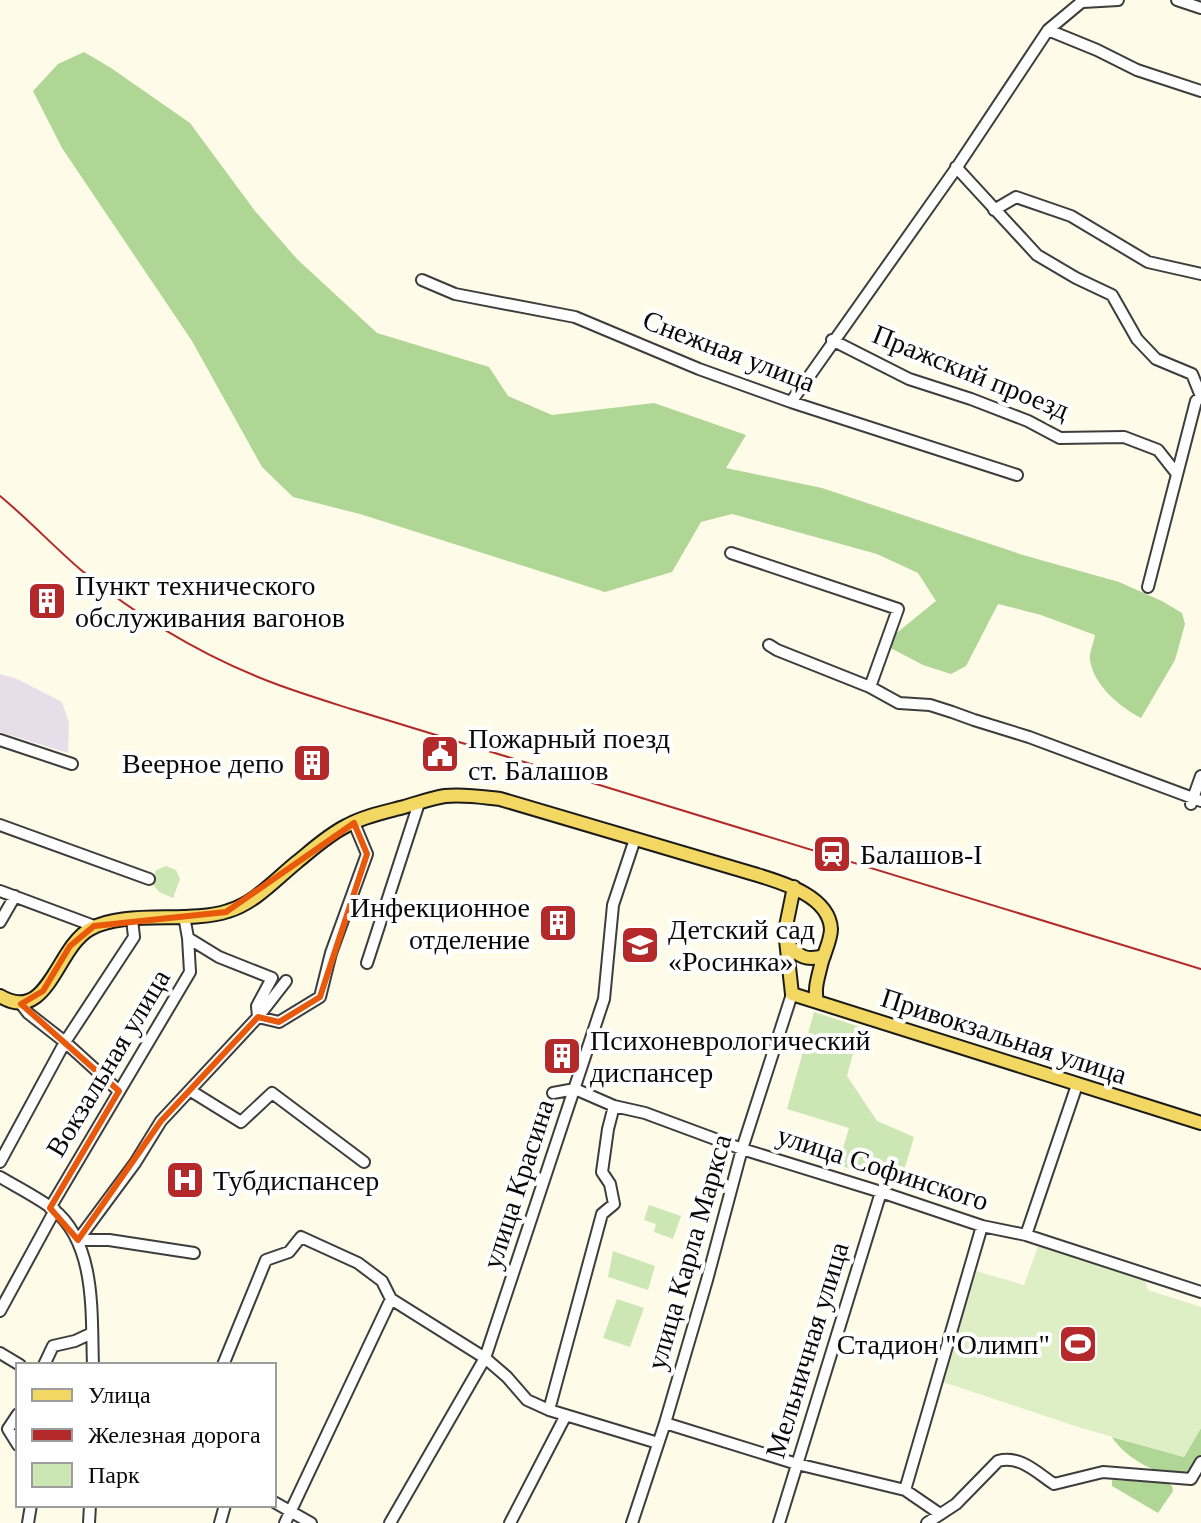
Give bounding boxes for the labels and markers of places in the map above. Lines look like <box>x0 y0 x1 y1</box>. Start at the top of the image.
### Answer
place label: Пункт технического обслуживания вагонов <box>75 570 345 633</box>
building icon: Пункт технического обслуживания вагонов <box>26 580 68 622</box>
place label: Пожарный поезд ст. Балашов <box>468 723 670 786</box>
public building icon: Пожарный поезд ст. Балашов <box>419 733 461 775</box>
building icon: Веерное депо <box>291 742 333 784</box>
place label: Веерное депо <box>122 748 284 779</box>
station icon: Балашов-I <box>811 833 853 875</box>
place label: Балашов-I <box>860 839 983 870</box>
place label: Инфекционное отделение <box>350 892 530 955</box>
building icon: Инфекционное отделение <box>537 902 579 944</box>
place label: Детский сад «Росинка» <box>668 914 815 977</box>
school or university icon: Детский сад «Росинка» <box>619 924 661 966</box>
place label: Психоневрологический диспансер <box>590 1025 870 1088</box>
building icon: Психоневрологический диспансер <box>541 1035 583 1077</box>
hospital icon: Тубдиспансер <box>164 1159 206 1201</box>
place label: Тубдиспансер <box>213 1165 379 1196</box>
sports icon: Стадион "Олимп" <box>1057 1323 1099 1365</box>
place label: Стадион "Олимп" <box>837 1329 1050 1360</box>

